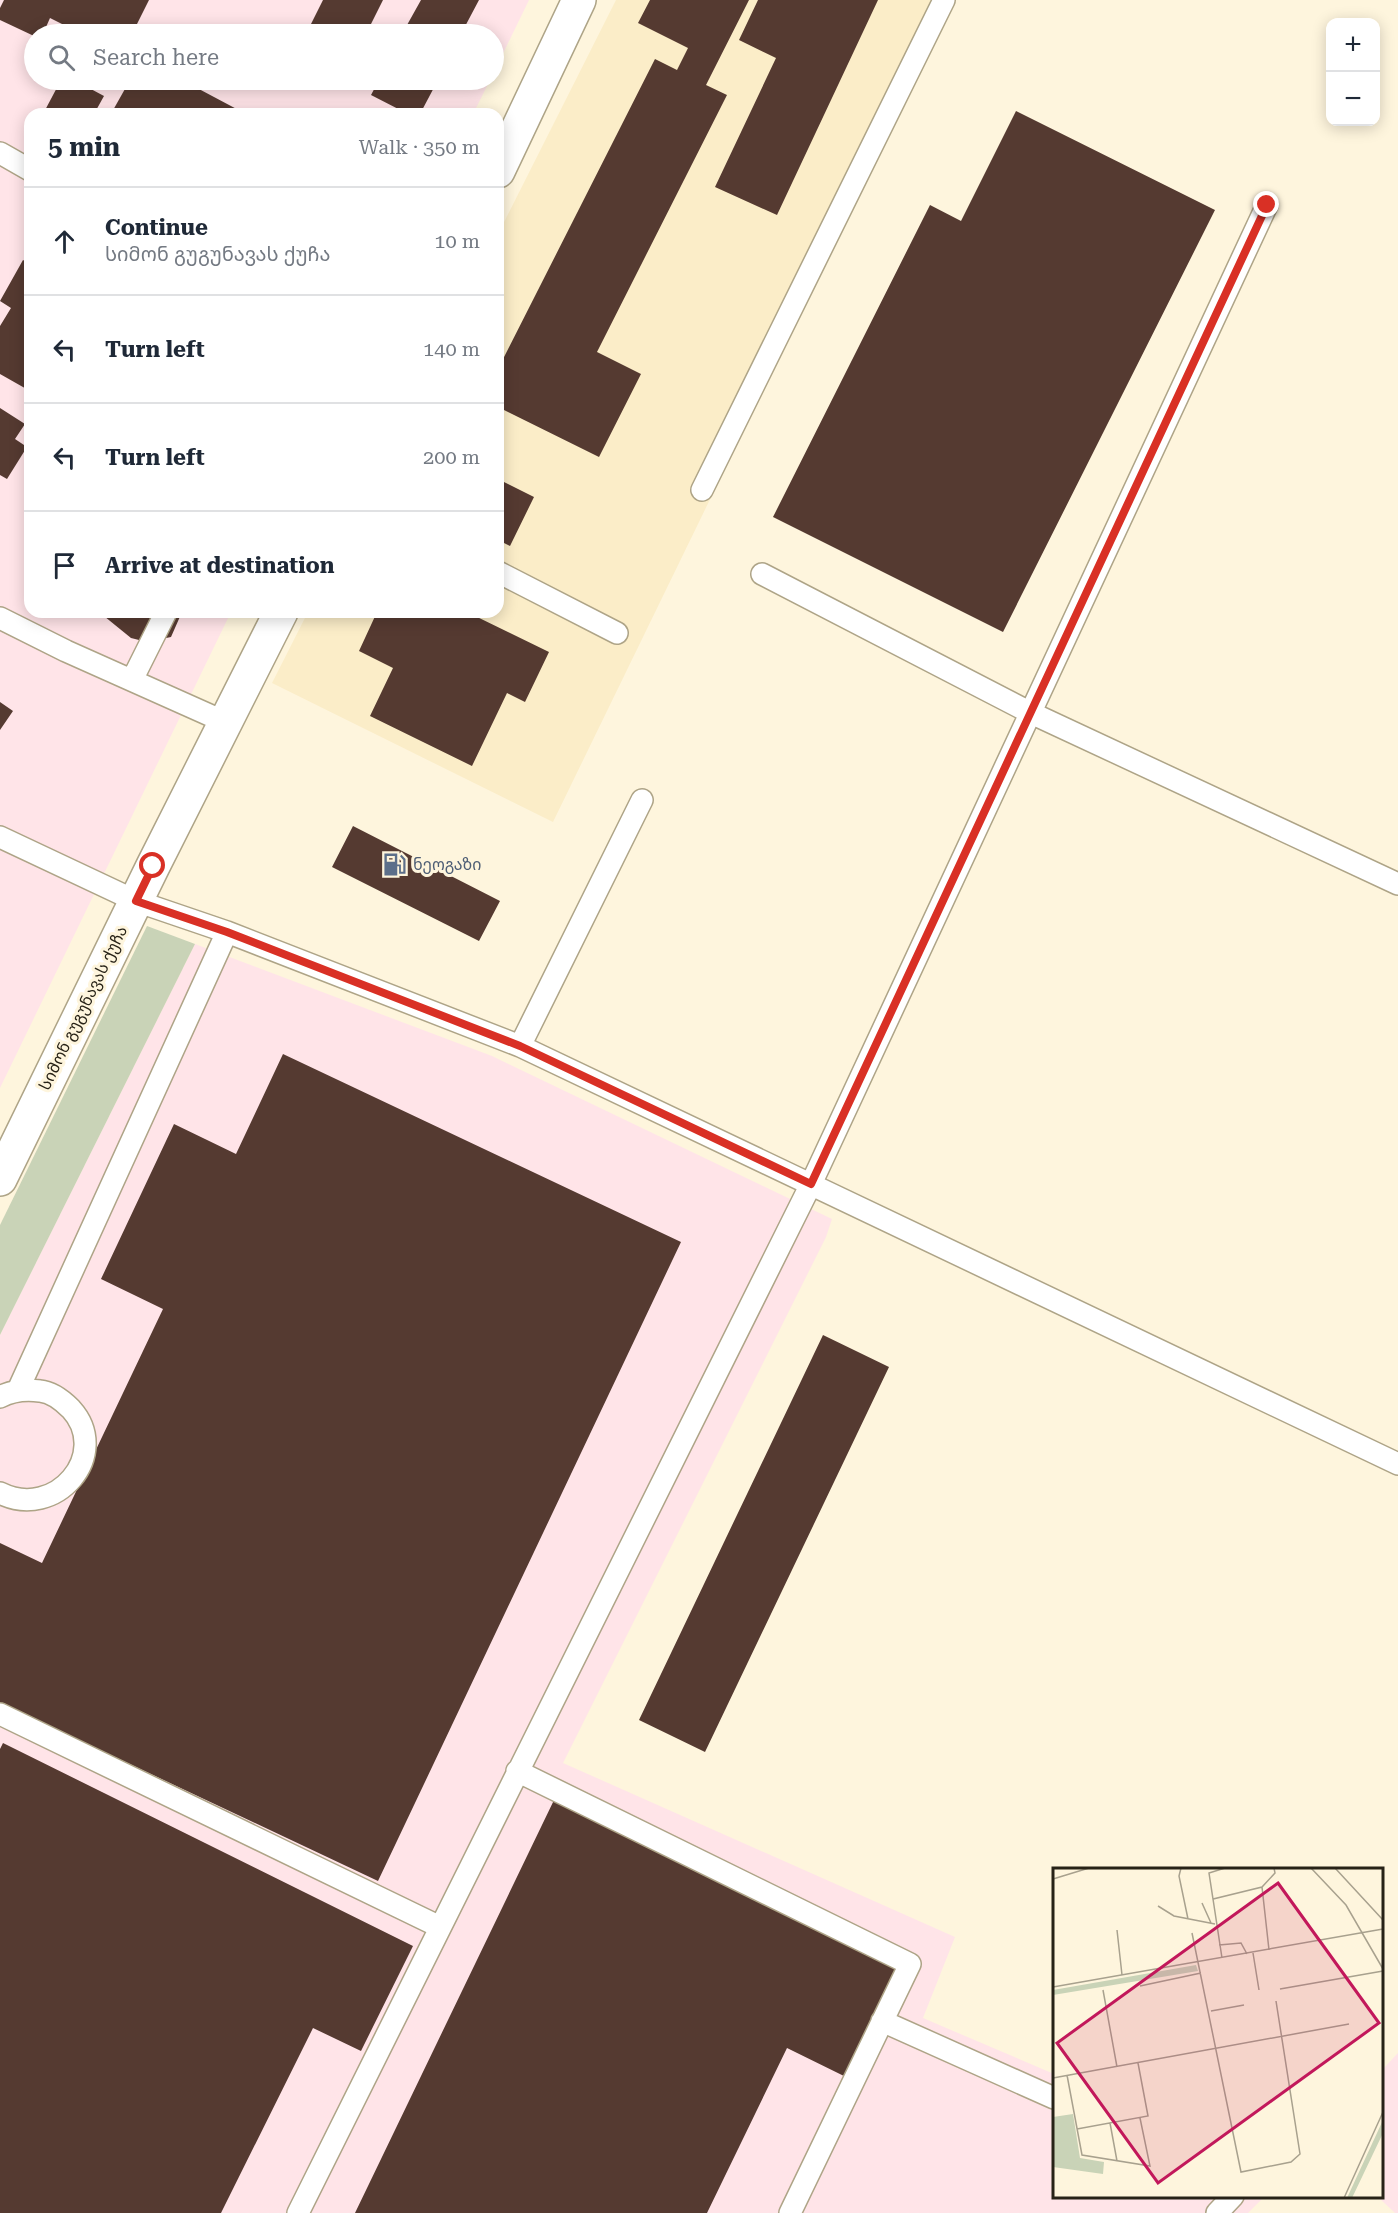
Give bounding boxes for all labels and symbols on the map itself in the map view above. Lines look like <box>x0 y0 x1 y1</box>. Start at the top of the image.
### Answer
route end <box>1253 191 1279 217</box>
fuel station icon: ნეოგაზი <box>382 851 408 877</box>
route start <box>139 852 165 878</box>
place label: ნეოგაზი <box>413 855 481 874</box>
street label: სიმონ გუგუნავას ქუჩა <box>35 923 131 1093</box>
inset map <box>1053 1868 1383 2198</box>

